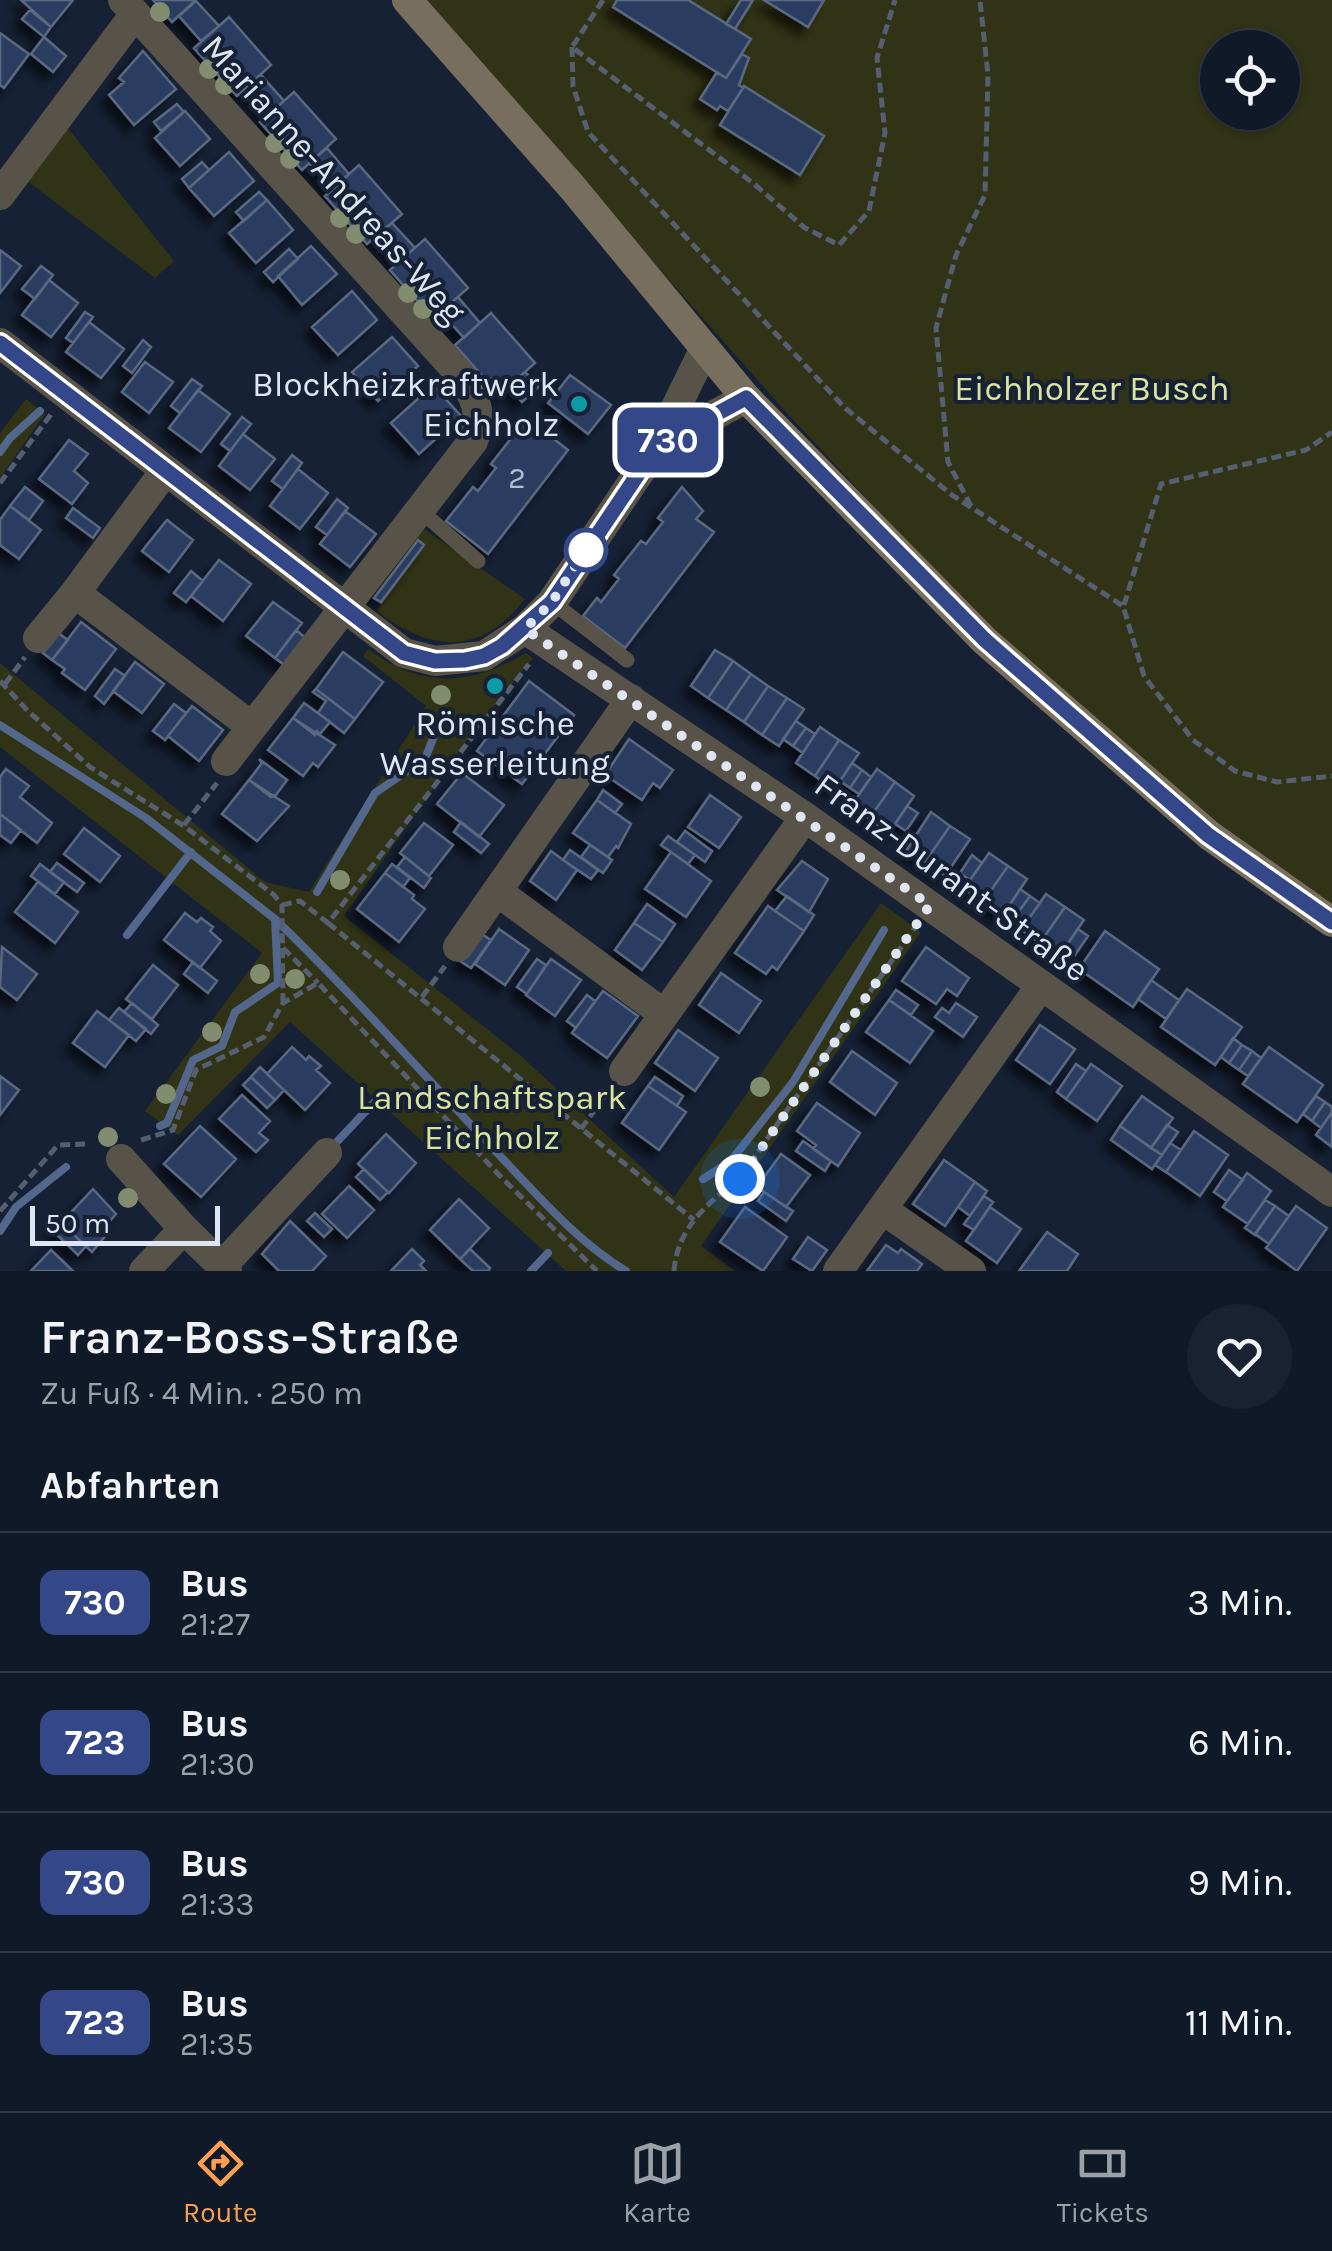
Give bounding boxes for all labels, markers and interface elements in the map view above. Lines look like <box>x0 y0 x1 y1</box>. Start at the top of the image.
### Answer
street label: Marianne-Andreas-Weg <box>193 27 474 332</box>
map controls <box>1200 30 1300 130</box>
button: locate <box>1200 30 1300 130</box>
place label: Blockheizkraftwerk Eichholz <box>252 364 559 445</box>
park label: Eichholzer Busch <box>954 368 1230 409</box>
marker: Blockheizkraftwerk Eichholz <box>568 393 590 415</box>
line badge: 730 <box>610 408 726 472</box>
text: 730 <box>637 420 699 461</box>
house number: 2 <box>508 460 526 496</box>
unlabelled marker <box>565 529 607 571</box>
marker: Römische Wasserleitung <box>484 675 506 697</box>
place label: Römische Wasserleitung <box>380 703 610 784</box>
street label: Franz-Durant-Straße <box>807 764 1097 991</box>
park label: Landschaftspark Eichholz <box>357 1077 627 1158</box>
your location <box>715 1154 765 1204</box>
scale bar <box>30 1201 220 1246</box>
text: 50 m <box>45 1207 110 1240</box>
button: heart <box>1187 1304 1292 1409</box>
text: Franz-Boss-Straße <box>40 1309 459 1365</box>
text: Zu Fuß · 4 Min. · 250 m <box>40 1375 363 1412</box>
text: Abfahrten <box>40 1463 221 1508</box>
text: Bus <box>180 1561 249 1606</box>
text: 3 Min. <box>1187 1580 1292 1625</box>
text: 730 <box>64 1582 126 1623</box>
text: 21:27 <box>180 1606 250 1643</box>
text: Bus <box>180 1701 249 1746</box>
text: 6 Min. <box>1188 1720 1292 1765</box>
text: 723 <box>65 1722 125 1763</box>
text: 21:30 <box>180 1746 254 1783</box>
text: Bus <box>180 1841 249 1886</box>
text: 9 Min. <box>1188 1860 1292 1905</box>
text: 730 <box>64 1862 126 1903</box>
text: 21:33 <box>180 1886 254 1923</box>
text: Bus <box>180 1981 249 2026</box>
text: 11 Min. <box>1185 2000 1292 2045</box>
text: 723 <box>65 2002 125 2043</box>
text: 21:35 <box>180 2026 253 2063</box>
tab: Route <box>183 2136 257 2229</box>
tab: Karte <box>623 2136 691 2229</box>
tab: Tickets <box>1057 2136 1149 2229</box>

